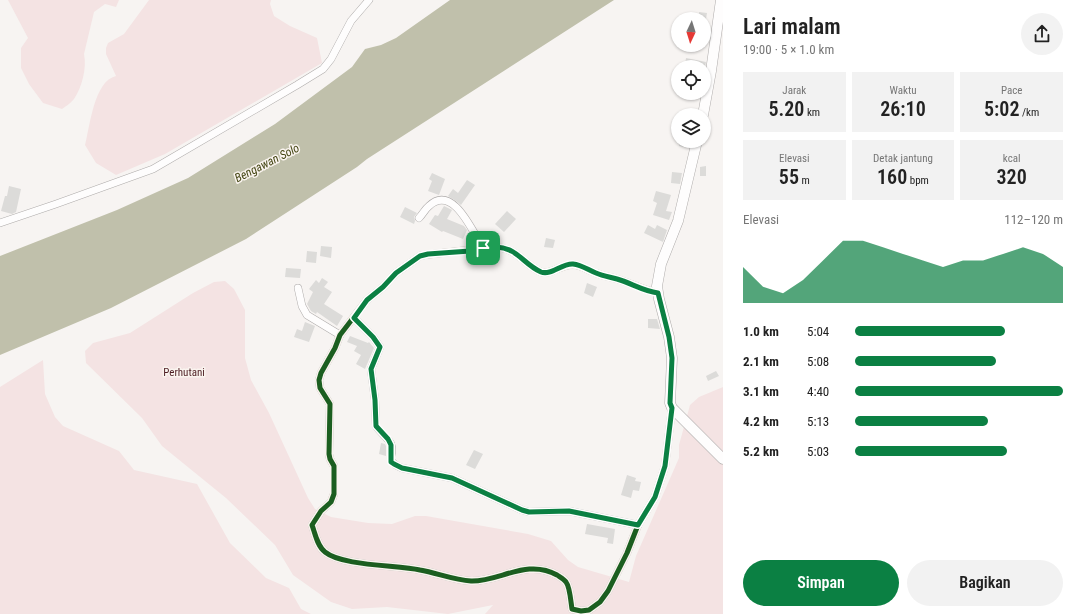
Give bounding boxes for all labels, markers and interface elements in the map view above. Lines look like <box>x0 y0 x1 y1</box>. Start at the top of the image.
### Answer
north arrow <box>671 12 711 52</box>
map controls <box>671 12 711 148</box>
button: share <box>1021 13 1063 55</box>
text: Lari malam <box>743 14 841 39</box>
text: 19:00 · 5 × 1.0 km <box>743 42 834 57</box>
button: locate <box>671 60 711 100</box>
text: Jarak <box>782 84 806 97</box>
text: Waktu <box>889 84 917 97</box>
text: Pace <box>1001 84 1022 97</box>
text: 5.20 <box>769 97 804 121</box>
text: 26:10 <box>880 97 926 121</box>
text: 5:02 <box>984 97 1019 121</box>
text: km <box>804 106 820 119</box>
text: /km <box>1019 106 1039 119</box>
button: layers <box>671 108 711 148</box>
water label: Bengawan Solo <box>232 141 302 185</box>
text: Elevasi <box>779 152 810 165</box>
text: Detak jantung <box>873 152 933 165</box>
text: kcal <box>1003 152 1021 165</box>
text: 55 <box>779 165 799 189</box>
text: 160 <box>877 165 907 189</box>
text: 320 <box>997 165 1027 189</box>
text: m <box>799 174 810 187</box>
text: bpm <box>907 174 929 187</box>
text: Elevasi <box>743 212 779 227</box>
text: 112–120 m <box>1004 212 1063 227</box>
pin <box>466 231 500 265</box>
icon: arrive <box>472 237 494 259</box>
text: 1.0 km <box>743 324 779 339</box>
text: 5:04 <box>807 324 829 339</box>
text: 2.1 km <box>743 354 779 369</box>
text: 5:08 <box>807 354 829 369</box>
park label: Perhutani <box>163 366 205 379</box>
text: 3.1 km <box>743 384 779 399</box>
text: 4:40 <box>807 384 829 399</box>
text: 4.2 km <box>743 414 779 429</box>
text: 5:13 <box>807 414 829 429</box>
text: 5.2 km <box>743 444 779 459</box>
text: 5:03 <box>807 444 829 459</box>
button: Simpan <box>743 560 899 606</box>
button: Bagikan <box>907 560 1063 606</box>

